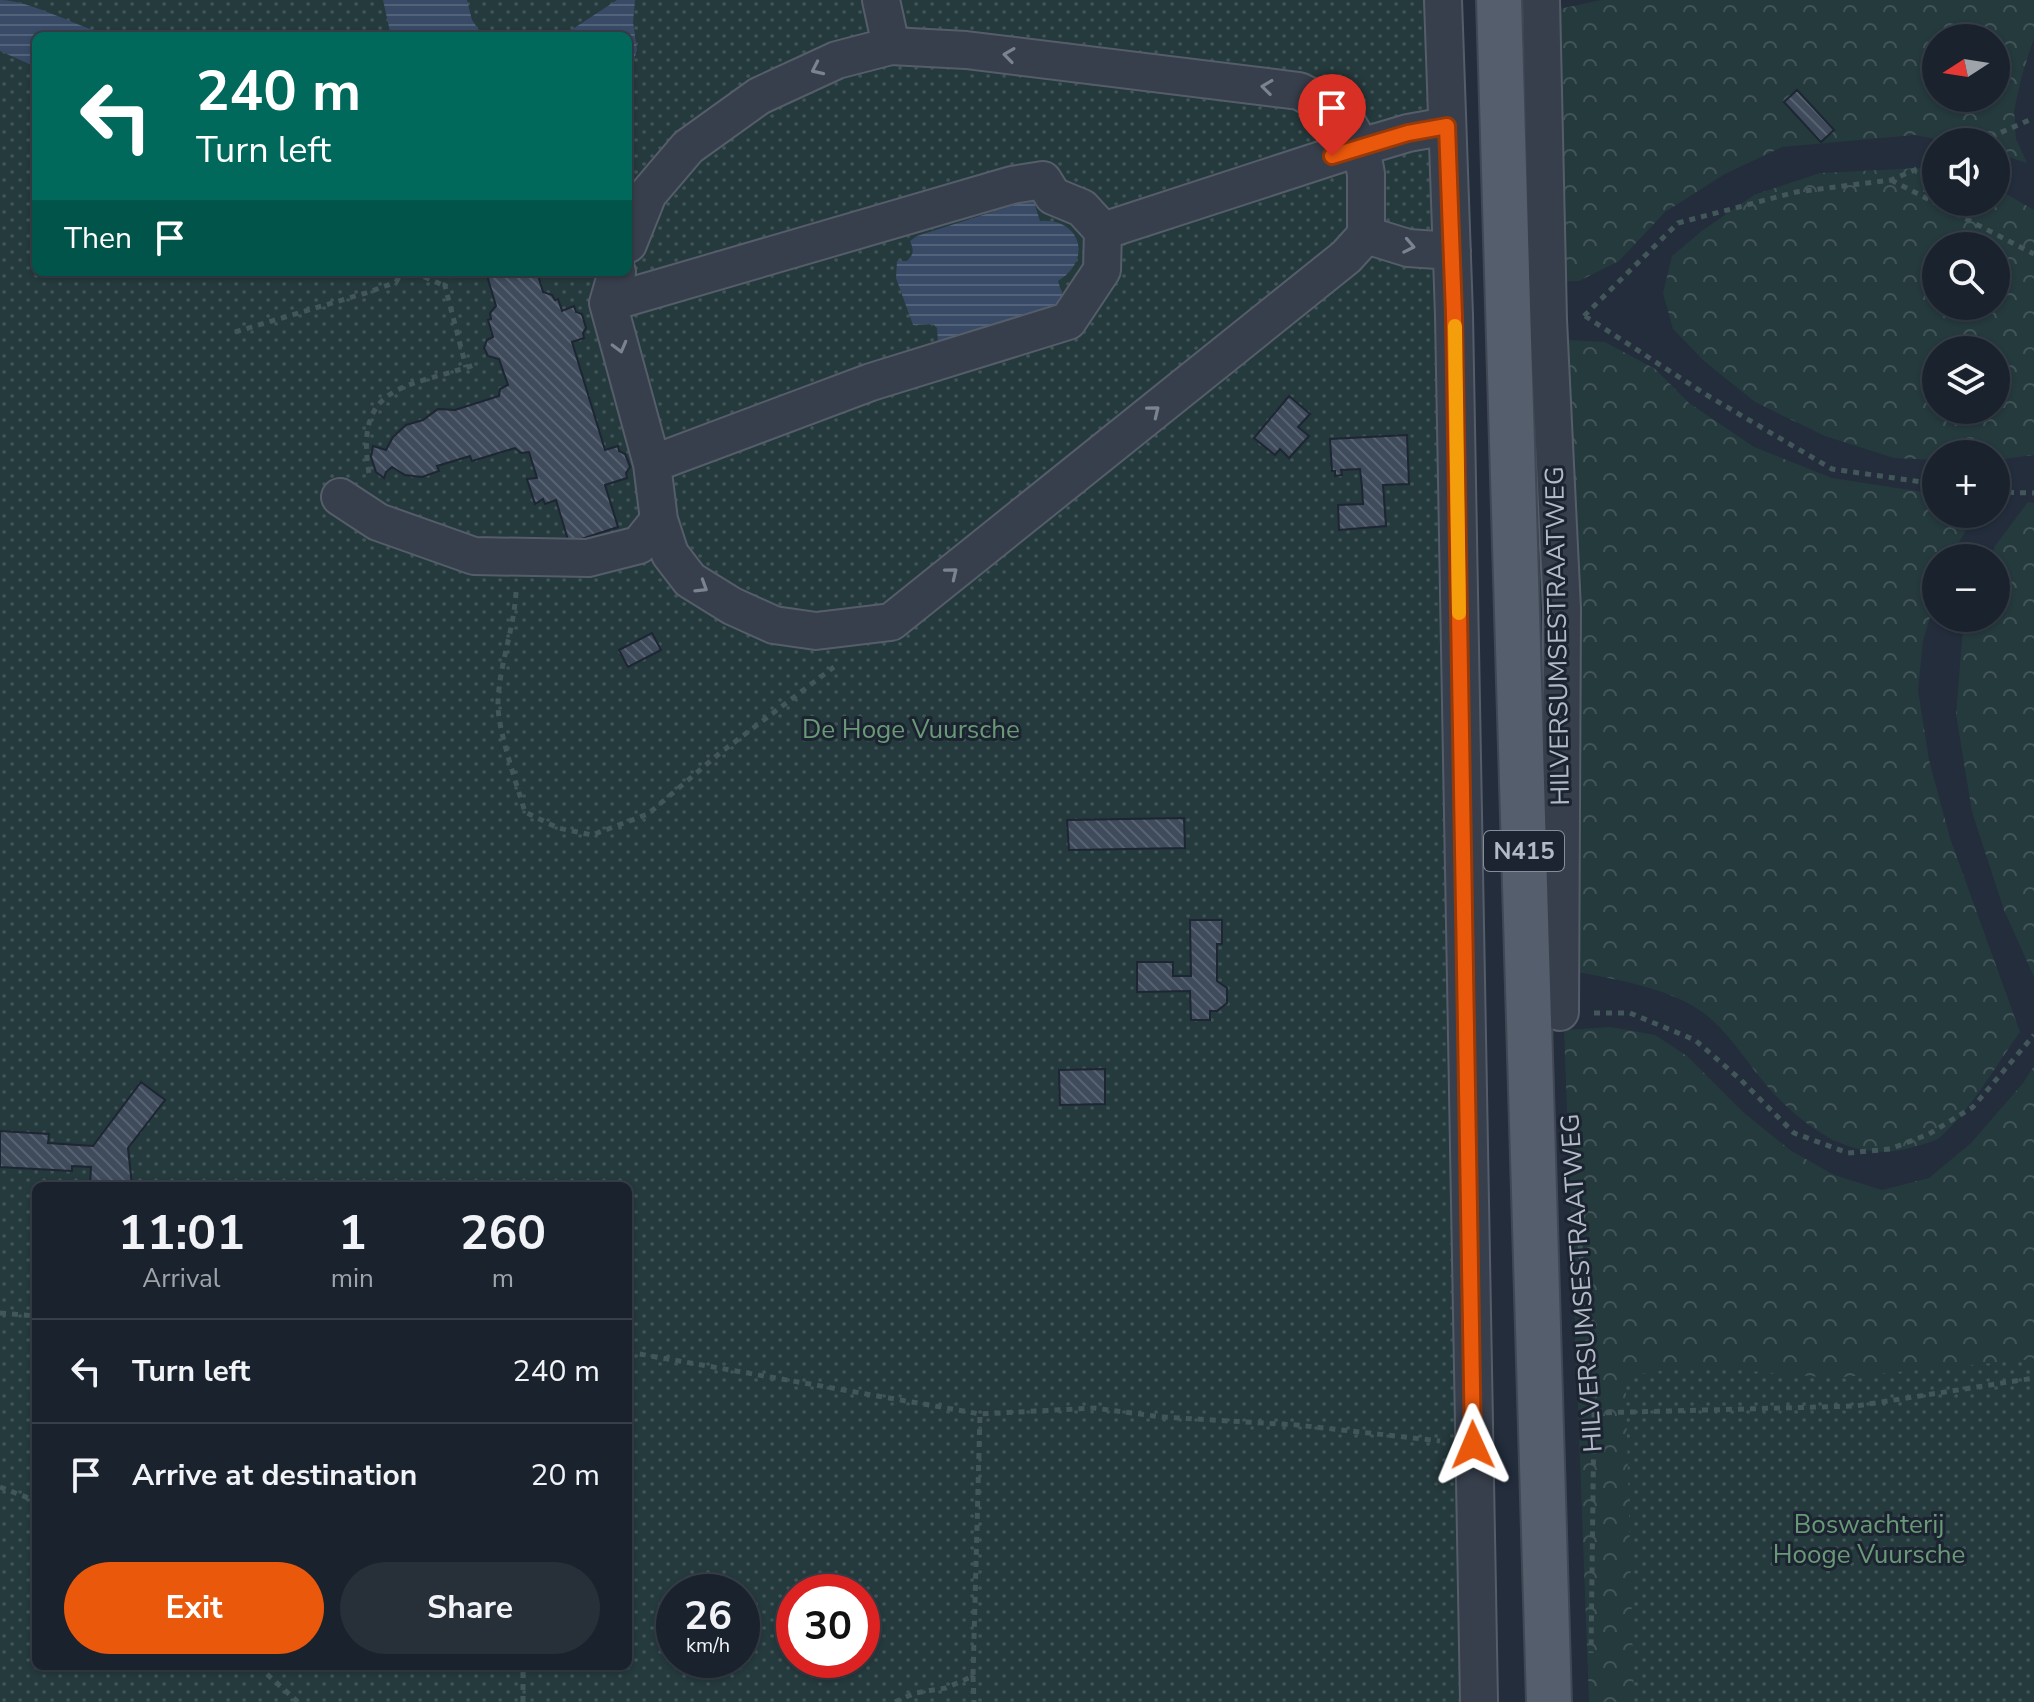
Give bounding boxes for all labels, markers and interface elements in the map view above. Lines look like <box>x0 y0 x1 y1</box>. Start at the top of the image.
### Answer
north arrow <box>1922 24 2010 112</box>
map controls <box>1922 24 2010 632</box>
one-way arrow <box>1002 47 1015 64</box>
text: 240 m <box>196 53 361 130</box>
one-way arrow <box>810 59 825 75</box>
icon: left <box>64 64 168 168</box>
pin <box>1298 74 1366 156</box>
one-way arrow <box>1260 78 1273 95</box>
icon: arrive <box>1310 86 1354 130</box>
text: Turn left <box>196 126 331 175</box>
button: sound <box>1922 128 2010 216</box>
icon: arrive <box>148 216 192 260</box>
text: Then <box>64 218 132 259</box>
button: search <box>1922 232 2010 320</box>
one-way arrow <box>1402 237 1415 254</box>
button: layers <box>1922 336 2010 424</box>
one-way arrow <box>611 340 627 354</box>
one-way arrow <box>1145 406 1160 420</box>
button: + <box>1922 440 2010 528</box>
street label: HILVERSUMSESTRAATWEG <box>1537 466 1578 806</box>
button: − <box>1922 544 2010 632</box>
one-way arrow <box>942 569 957 583</box>
one-way arrow <box>693 578 708 593</box>
park label: De Hoge Vuursche <box>802 712 1020 747</box>
road number: N415 <box>1484 831 1564 871</box>
street label: HILVERSUMSESTRAATWEG <box>1552 1112 1611 1453</box>
text: 11:01 <box>118 1200 245 1266</box>
text: 1 <box>338 1200 367 1266</box>
text: 260 <box>460 1200 546 1266</box>
text: Arrival <box>142 1261 221 1296</box>
text: min <box>331 1261 374 1296</box>
text: m <box>492 1261 514 1296</box>
icon: left <box>64 1349 108 1393</box>
text: Turn left <box>132 1351 250 1392</box>
text: 240 m <box>513 1351 600 1392</box>
position arrow <box>1431 1403 1515 1487</box>
icon: arrive <box>64 1453 108 1497</box>
text: Arrive at destination <box>132 1455 417 1496</box>
text: 20 m <box>531 1455 600 1496</box>
park label: Boswachterij Hooge Vuursche <box>1773 1507 1965 1572</box>
button: Exit <box>64 1562 324 1654</box>
button: Share <box>340 1562 600 1654</box>
speed limit sign: 30 <box>776 1574 880 1678</box>
text: 26 <box>684 1589 732 1643</box>
text: km/h <box>686 1632 730 1659</box>

